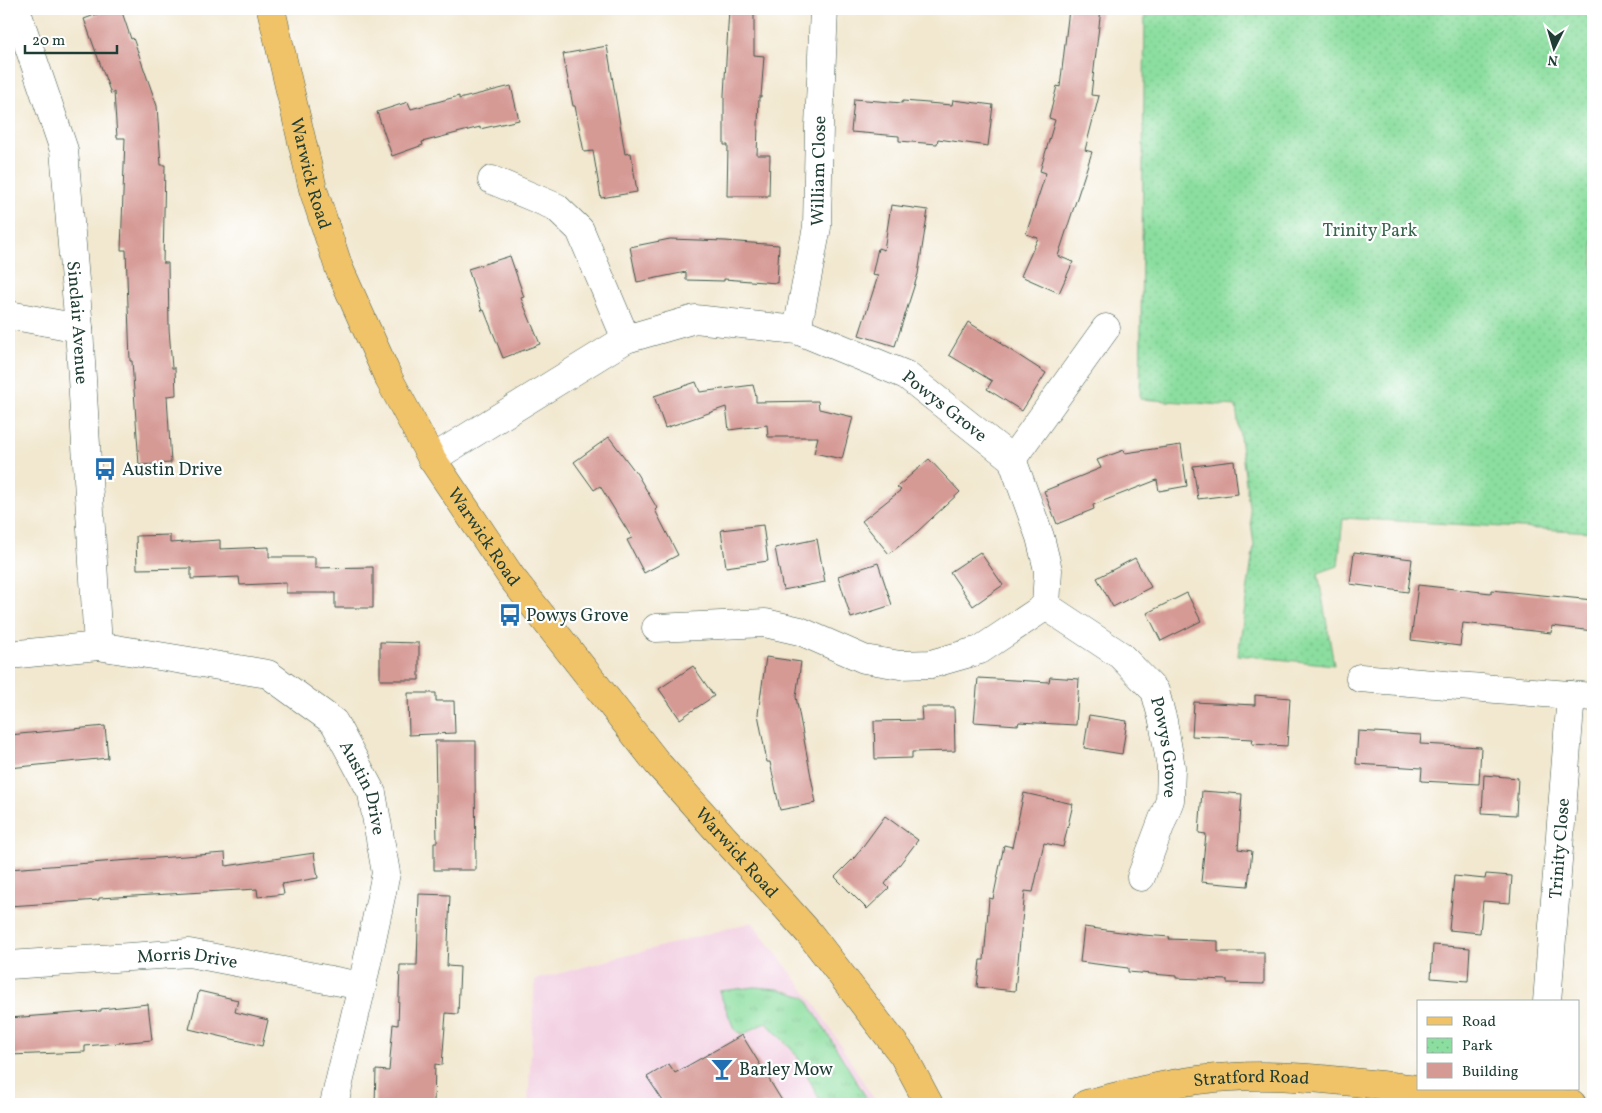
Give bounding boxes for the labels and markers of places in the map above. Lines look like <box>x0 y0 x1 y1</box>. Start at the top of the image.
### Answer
bus stop icon: Austin Drive <box>92 456 118 482</box>
place label: Austin Drive <box>122 458 222 483</box>
bus stop icon: Powys Grove <box>497 602 523 628</box>
place label: Powys Grove <box>526 604 628 629</box>
bar icon: Barley Mow <box>709 1056 735 1082</box>
place label: Barley Mow <box>739 1058 833 1083</box>

